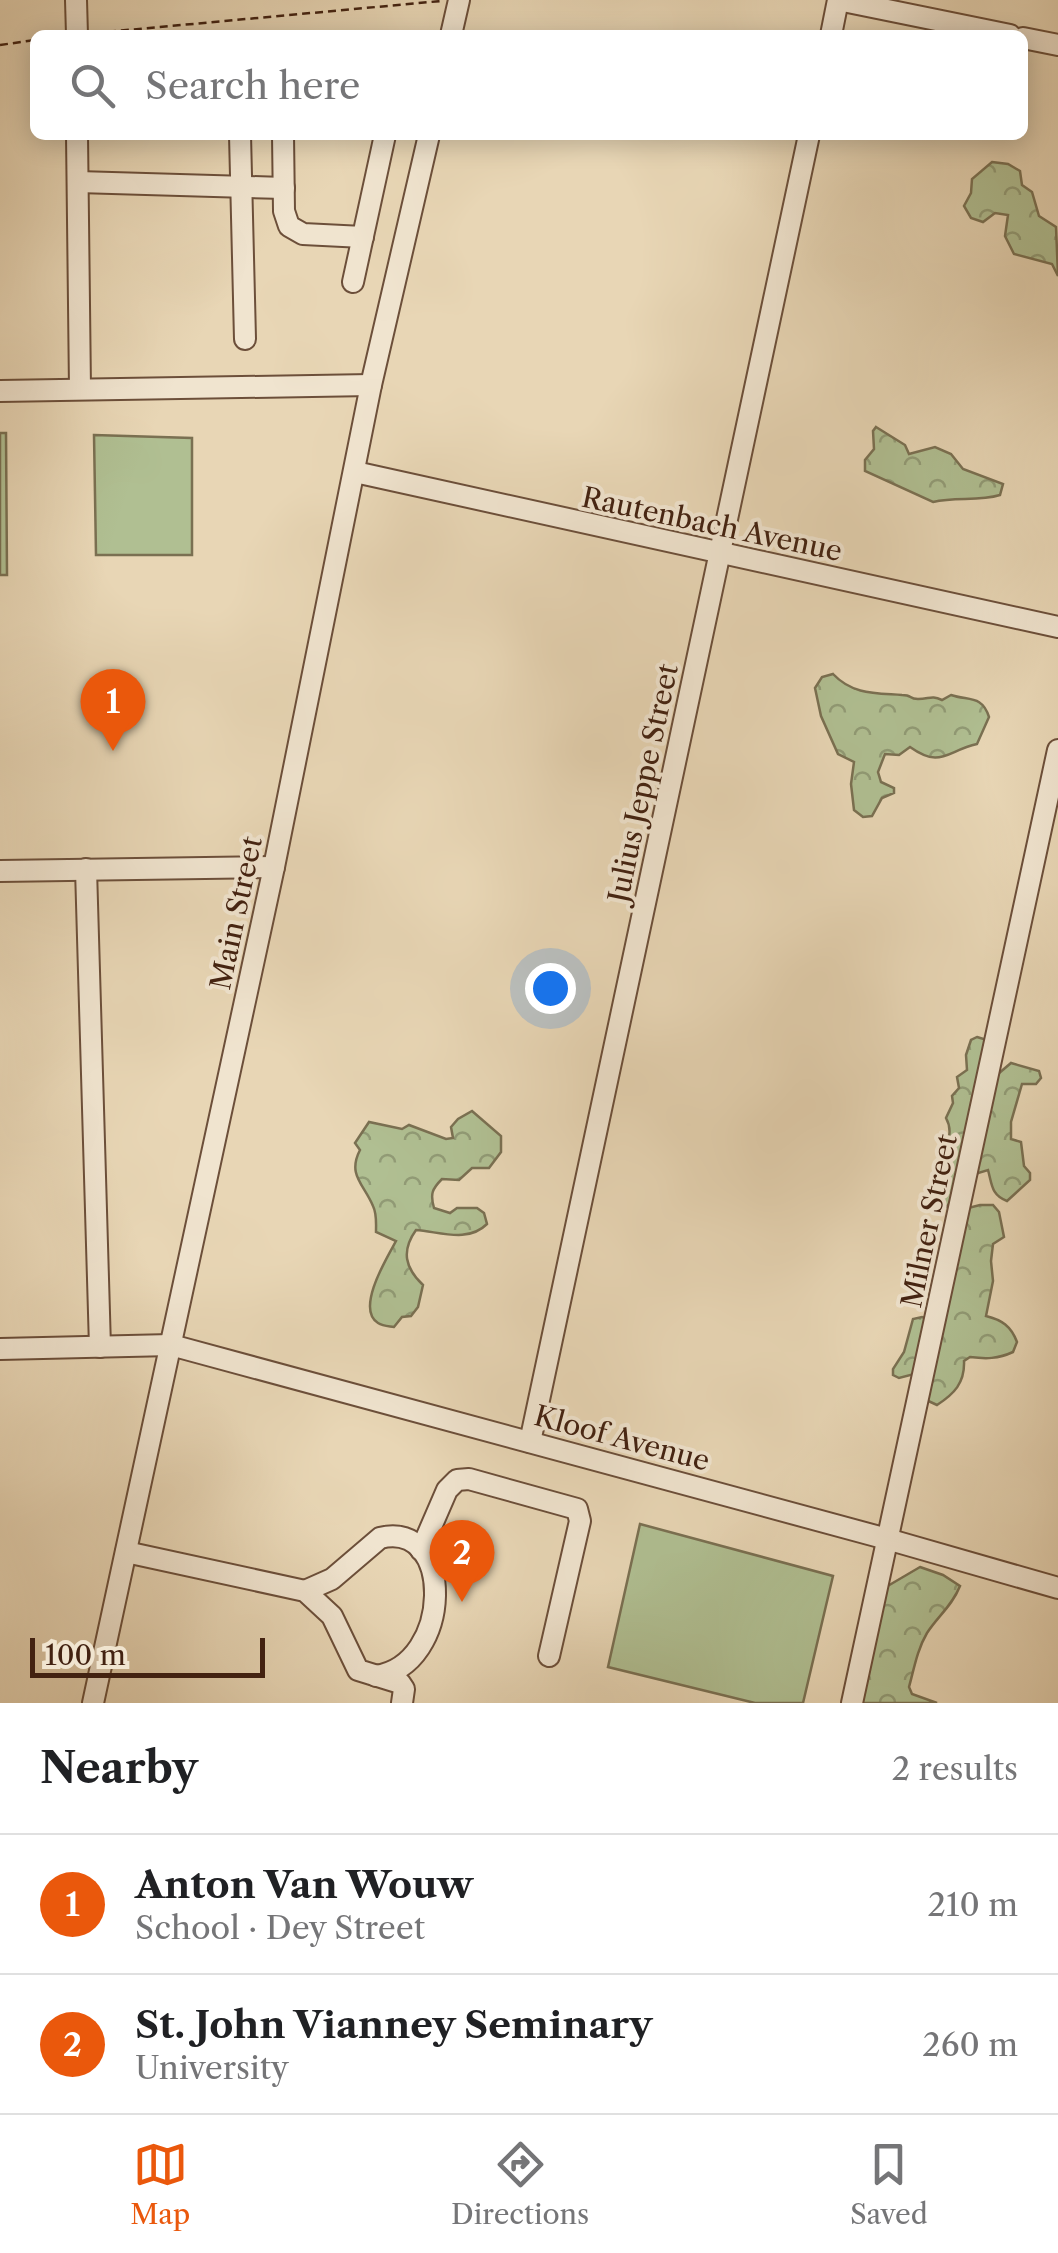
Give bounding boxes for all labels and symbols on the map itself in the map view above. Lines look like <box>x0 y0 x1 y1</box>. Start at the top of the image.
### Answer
street label: Rautenbach Avenue <box>579 480 845 568</box>
street label: Julius Jeppe Street <box>600 661 685 909</box>
pin: 1 <box>80 668 146 751</box>
street label: Main Street <box>203 833 269 993</box>
your location <box>525 963 576 1014</box>
street label: Milner Street <box>894 1131 964 1311</box>
street label: Kloof Avenue <box>531 1398 713 1478</box>
pin: 2 <box>430 1520 494 1602</box>
scale bar <box>30 1633 265 1678</box>

